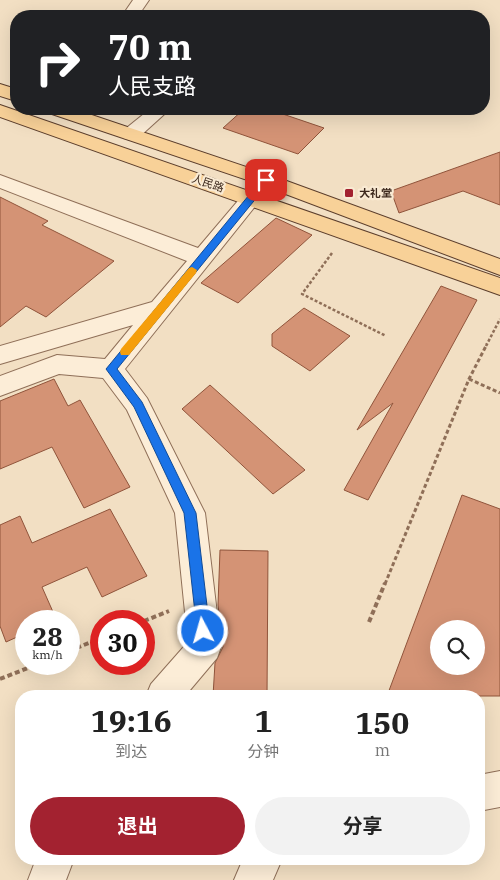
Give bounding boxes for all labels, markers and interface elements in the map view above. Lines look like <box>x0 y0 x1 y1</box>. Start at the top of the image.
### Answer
text: 70 m <box>108 24 192 70</box>
icon: right <box>25 30 90 95</box>
text: 人民支路 <box>108 71 196 100</box>
pin <box>245 159 287 201</box>
icon: arrive <box>252 166 280 194</box>
street label: 人民路 <box>190 171 226 195</box>
place label: 大礼堂 <box>359 186 392 200</box>
marker: 大礼堂 <box>343 187 355 199</box>
position arrow <box>176 604 228 656</box>
speed limit sign: 30 <box>90 610 155 675</box>
text: 28 <box>32 620 63 653</box>
map controls <box>430 620 485 675</box>
button: search <box>430 620 485 675</box>
text: km/h <box>32 647 63 662</box>
text: 19:16 <box>91 701 172 740</box>
text: 1 <box>255 701 273 740</box>
text: 150 <box>355 703 409 742</box>
text: m <box>375 740 390 760</box>
text: 到达 <box>115 741 147 761</box>
text: 分钟 <box>248 741 280 761</box>
button: 退出 <box>30 797 245 855</box>
button: 分享 <box>255 797 470 855</box>

